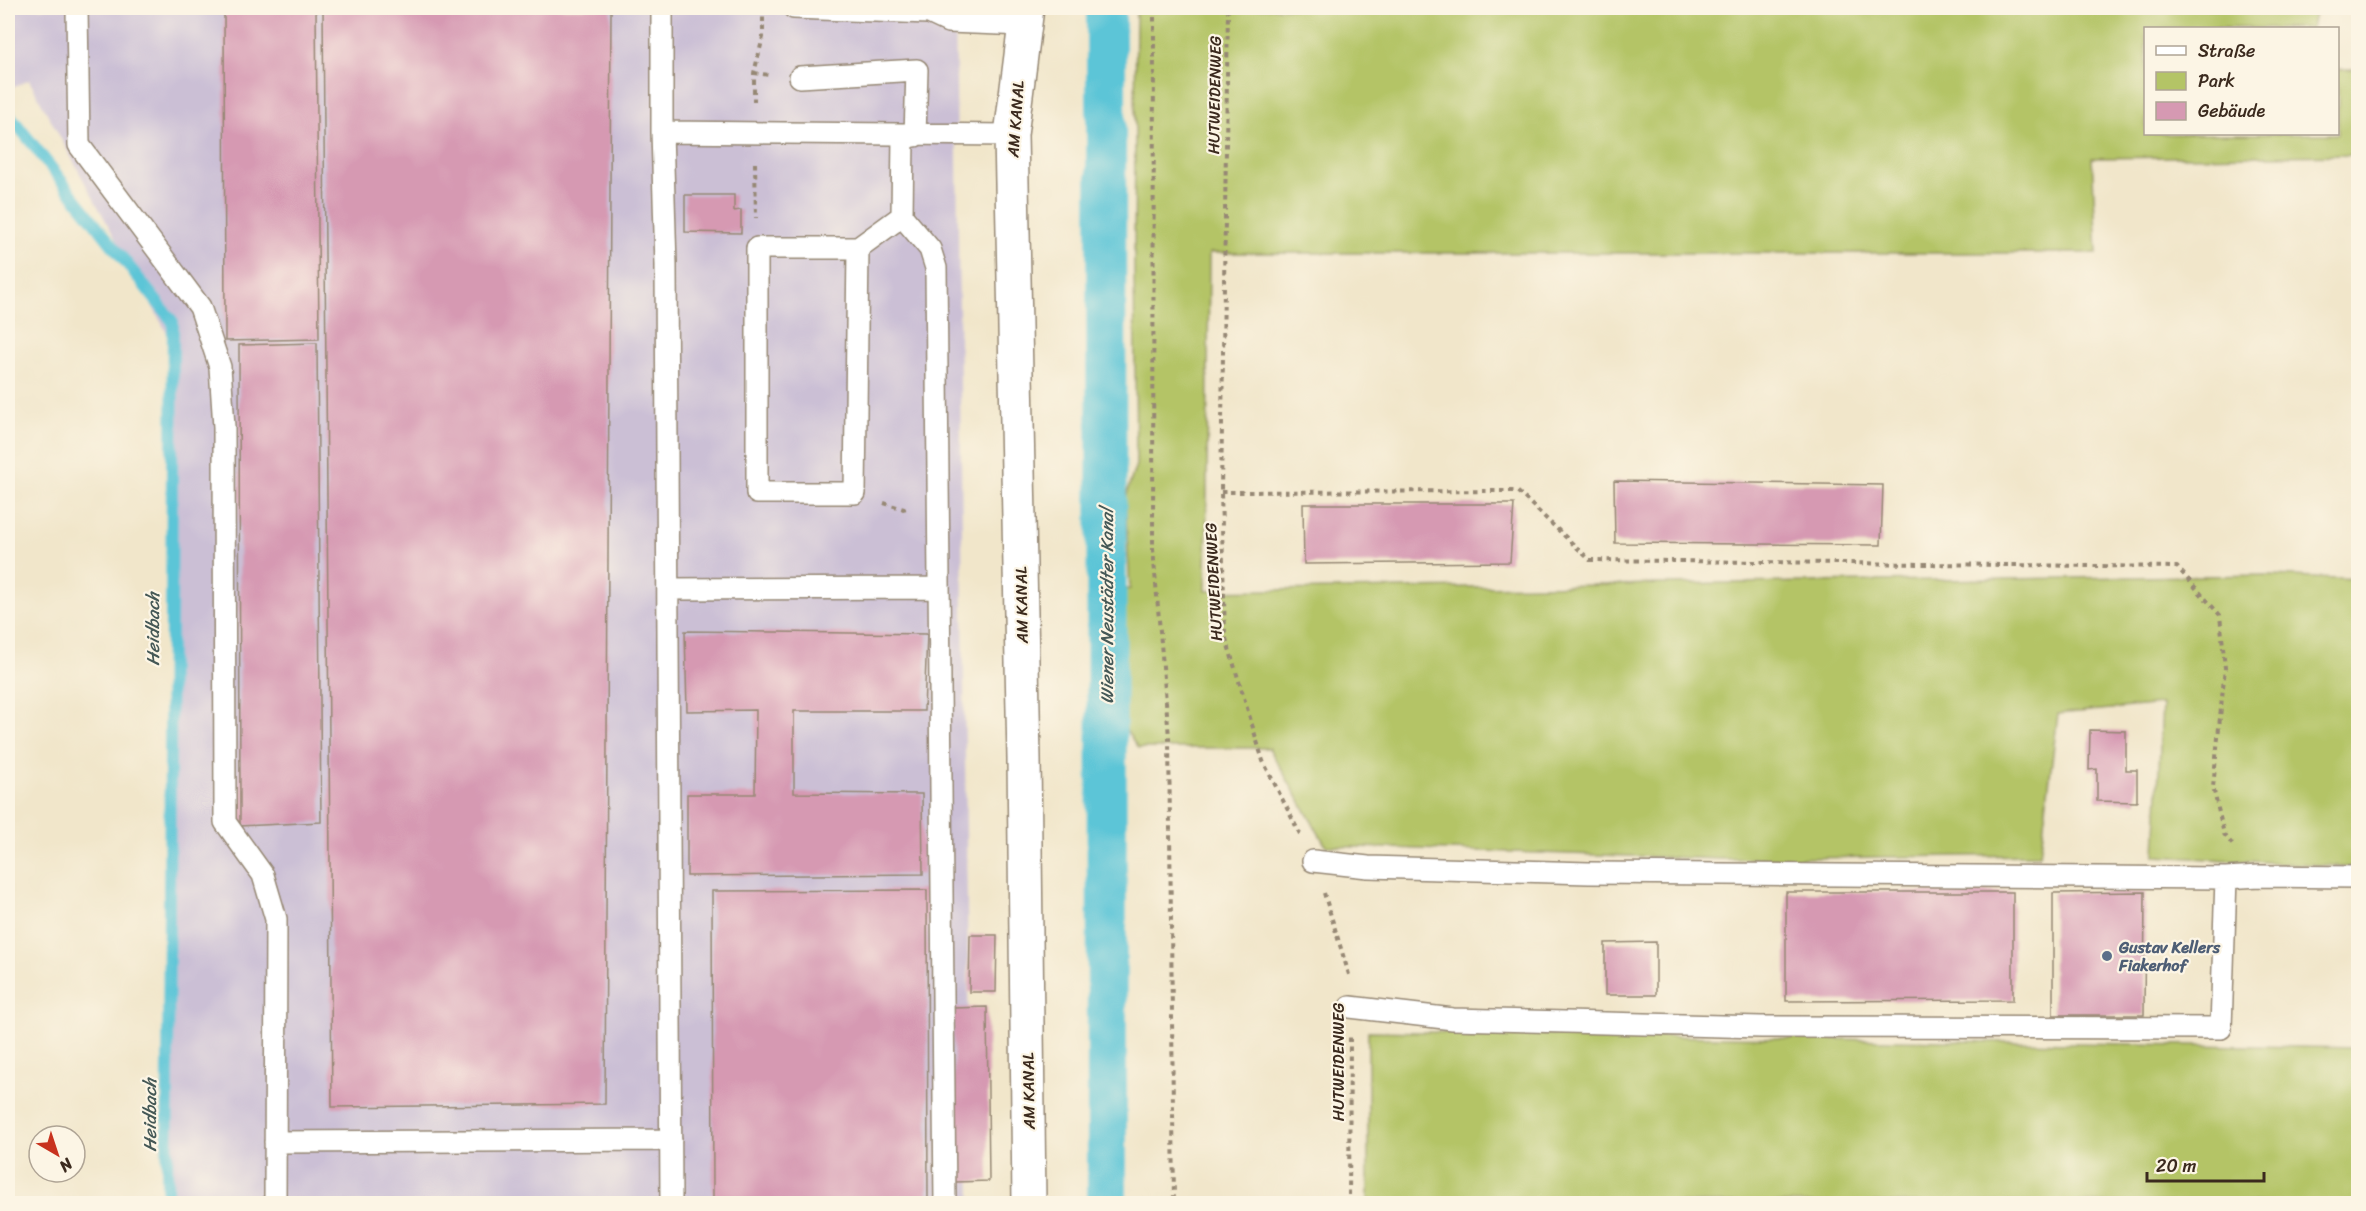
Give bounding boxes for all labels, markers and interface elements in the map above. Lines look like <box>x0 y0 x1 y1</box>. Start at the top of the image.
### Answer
legend <box>2144 27 2339 135</box>
text: Straße <box>2198 35 2255 67</box>
street label: HUTWEIDENWEG <box>1199 36 1230 154</box>
text: Park <box>2198 65 2235 97</box>
street label: AM KANAL <box>998 79 1033 159</box>
text: Gebäude <box>2198 95 2266 127</box>
water label: Wiener Neustädter Kanal <box>1091 504 1123 704</box>
street label: HUTWEIDENWEG <box>1196 522 1231 642</box>
street label: AM KANAL <box>1006 566 1037 645</box>
water label: Heidbach <box>137 591 169 666</box>
place label: Gustav Kellers Fiakerhof <box>2118 933 2221 980</box>
marker: Gustav Kellers Fiakerhof <box>2100 949 2114 963</box>
street label: HUTWEIDENWEG <box>1324 1003 1353 1121</box>
street label: AM KANAL <box>1013 1052 1044 1131</box>
water label: Heidbach <box>134 1077 166 1152</box>
north arrow <box>27 1124 87 1184</box>
scale bar <box>2147 1145 2264 1183</box>
text: N <box>52 1150 80 1181</box>
text: 20 m <box>2156 1150 2196 1182</box>

